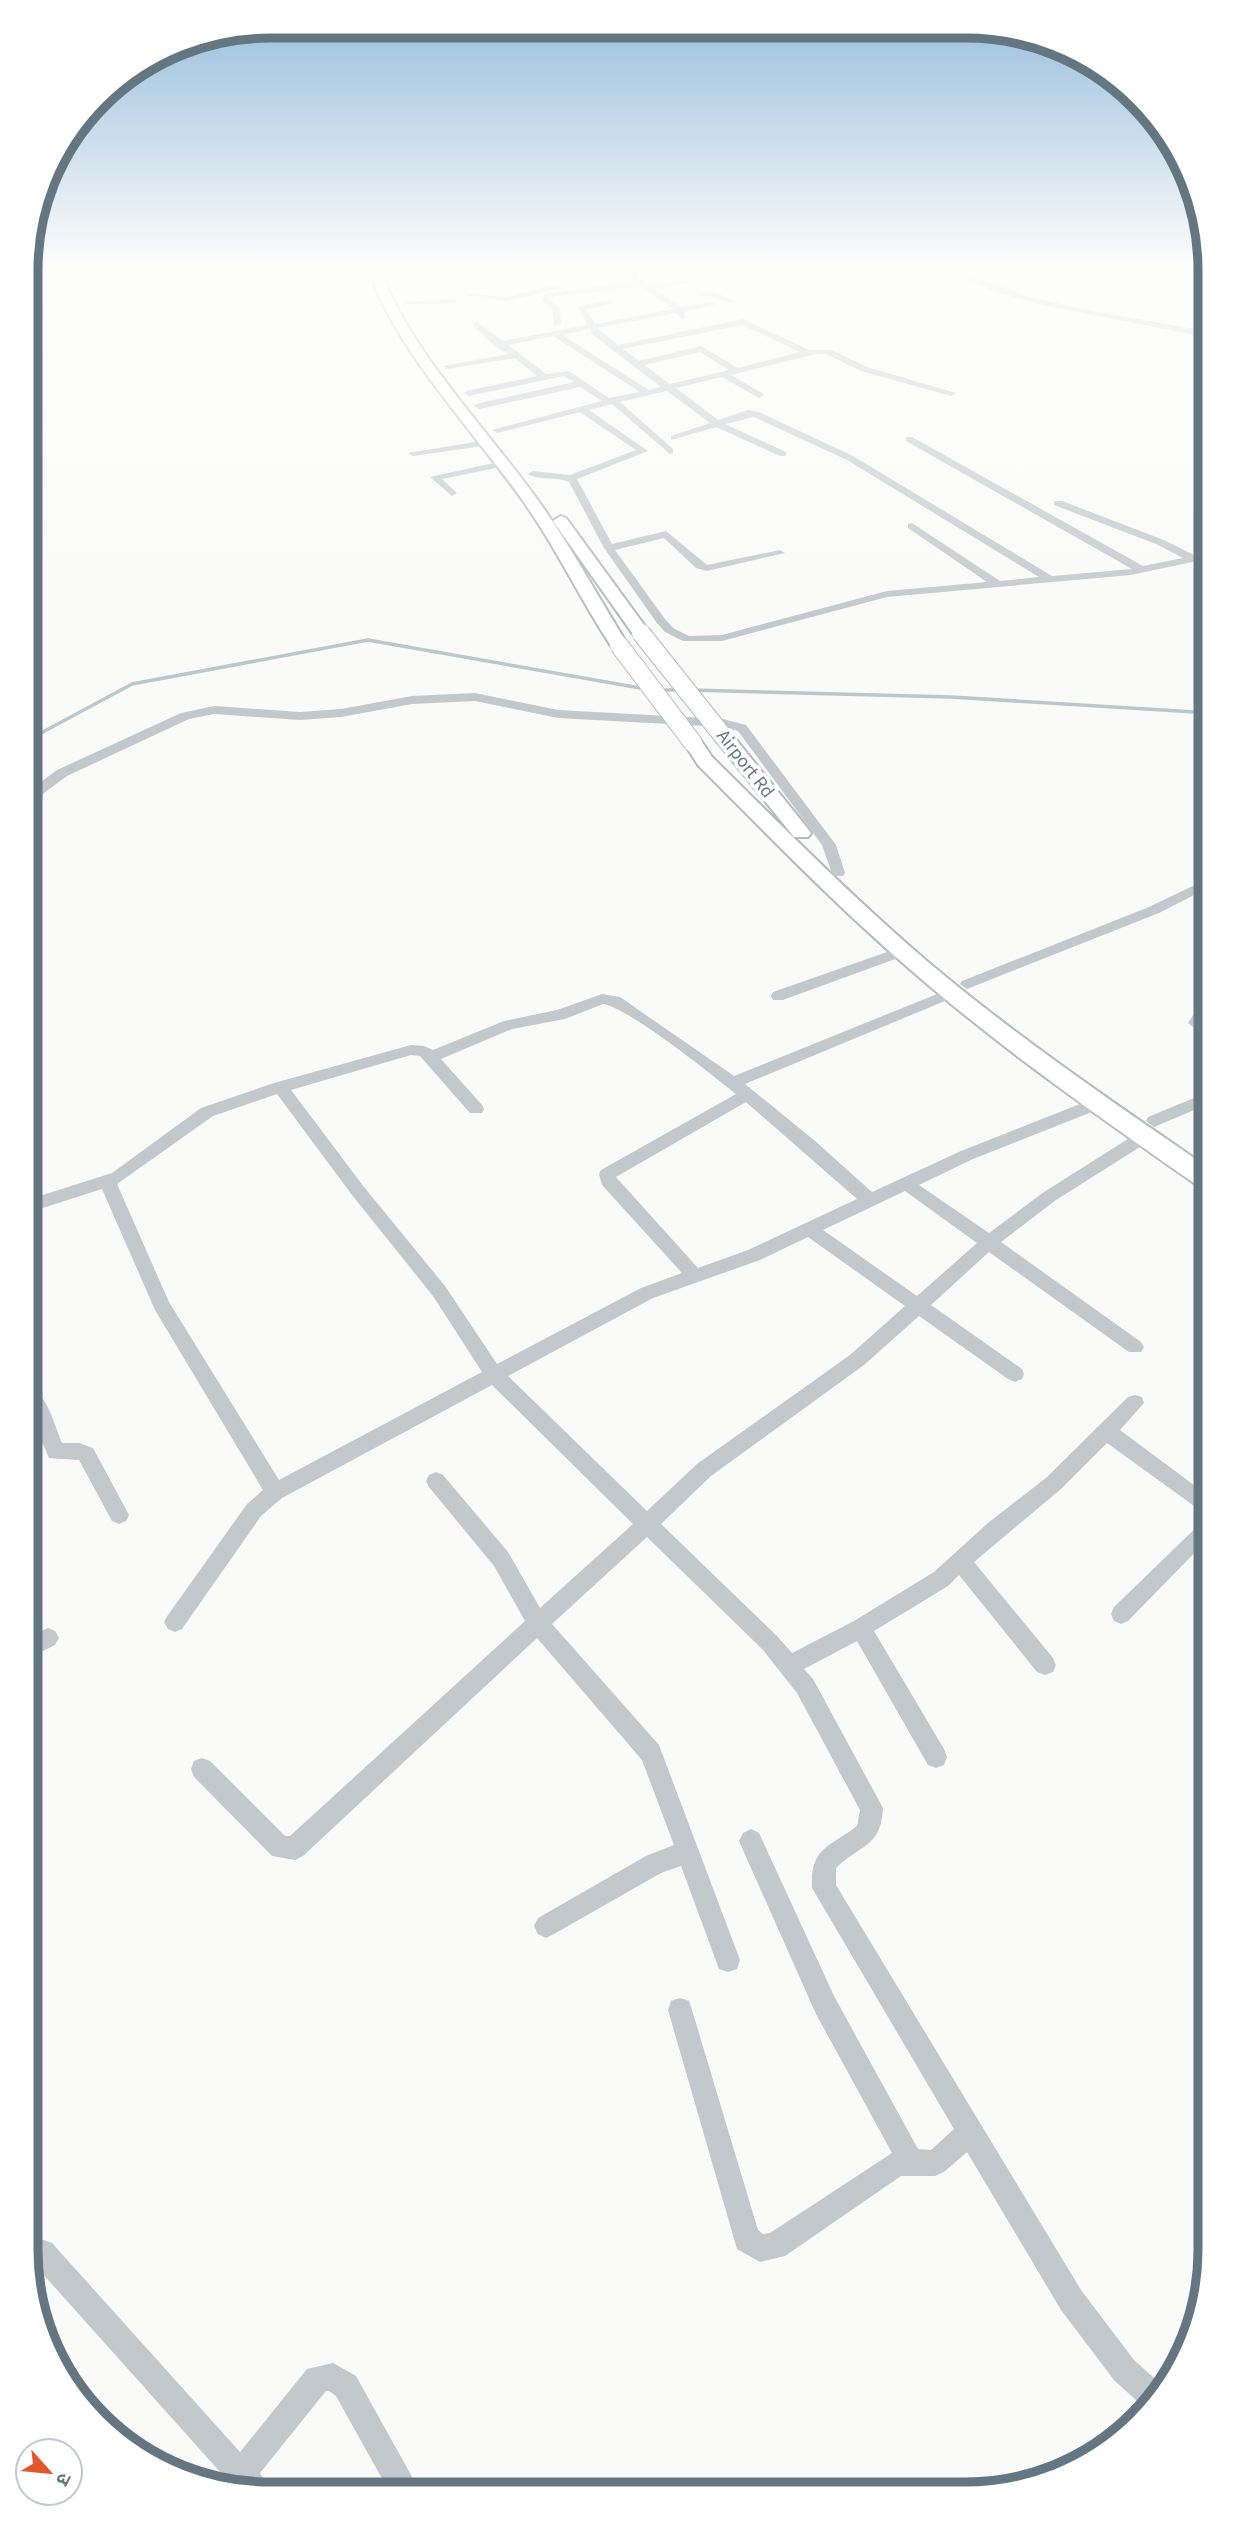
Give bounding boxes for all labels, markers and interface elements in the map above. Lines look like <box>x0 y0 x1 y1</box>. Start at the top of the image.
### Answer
street label: Airport Rd <box>710 724 780 804</box>
north arrow <box>14 2437 84 2507</box>
text: उ <box>48 2468 77 2491</box>

